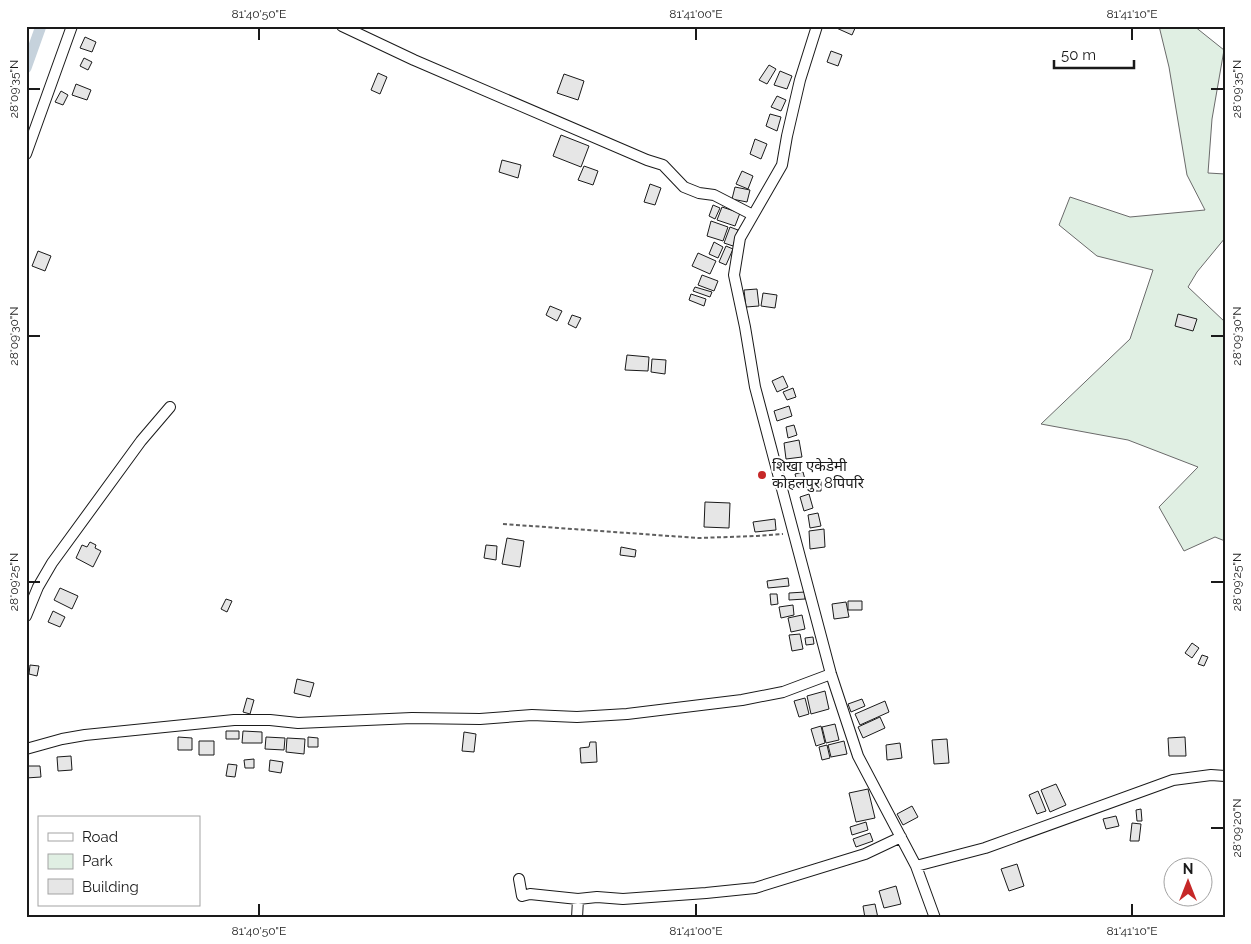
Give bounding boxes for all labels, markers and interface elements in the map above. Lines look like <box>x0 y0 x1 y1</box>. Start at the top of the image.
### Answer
text: 81°40'50"E <box>232 7 286 21</box>
text: 81°41'00"E <box>669 7 723 21</box>
text: 81°41'10"E <box>1106 7 1158 21</box>
scale bar <box>1054 38 1134 70</box>
text: 50 m <box>1061 46 1096 64</box>
text: 28°09'35"N <box>7 60 21 118</box>
text: 28°09'35"N <box>1230 60 1244 118</box>
text: 28°09'30"N <box>7 306 21 366</box>
text: 28°09'30"N <box>1230 306 1244 366</box>
place label: शिखा एकेडेमी कोहलपुर 8पिपरि <box>772 457 865 493</box>
marker: शिखा एकेडेमी कोहलपुर 8पिपरि <box>756 469 768 481</box>
text: 28°09'25"N <box>7 553 21 611</box>
text: 28°09'25"N <box>1230 553 1244 611</box>
text: 28°09'20"N <box>1230 798 1244 858</box>
legend <box>38 816 200 906</box>
text: Road <box>82 828 118 846</box>
text: Park <box>82 852 113 870</box>
north arrow <box>1164 856 1214 906</box>
text: N <box>1183 861 1193 877</box>
text: Building <box>82 878 139 896</box>
text: 81°40'50"E <box>232 924 286 938</box>
text: 81°41'00"E <box>669 924 723 938</box>
text: 81°41'10"E <box>1106 924 1158 938</box>

